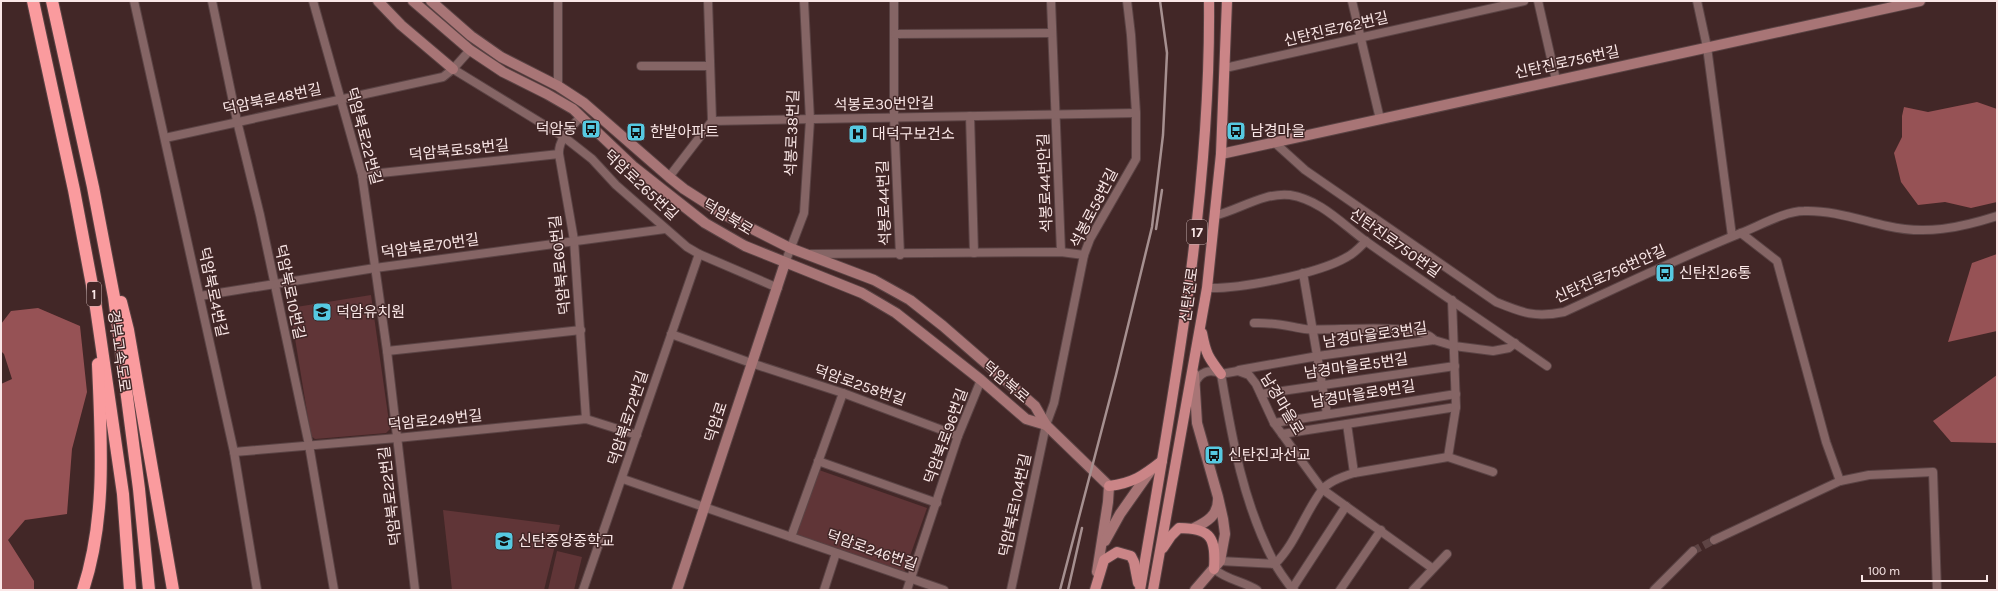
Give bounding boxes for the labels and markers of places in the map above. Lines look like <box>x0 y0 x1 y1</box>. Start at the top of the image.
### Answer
bus stop icon: 덕암동 <box>580 118 602 140</box>
place label: 덕암동 <box>536 120 577 138</box>
bus stop icon: 남경마을 <box>1225 120 1247 142</box>
bus stop icon: 한밭아파트 <box>625 121 647 143</box>
place label: 남경마을 <box>1250 122 1305 140</box>
place label: 한밭아파트 <box>650 123 719 141</box>
hospital icon: 대덕구보건소 <box>847 123 869 145</box>
place label: 대덕구보건소 <box>872 125 955 143</box>
bus stop icon: 신탄진26통 <box>1654 262 1676 284</box>
place label: 신탄진26통 <box>1679 264 1751 282</box>
school or university icon: 덕암유치원 <box>311 301 333 323</box>
place label: 덕암유치원 <box>336 303 405 321</box>
bus stop icon: 신탄진과선교 <box>1203 444 1225 466</box>
place label: 신탄진과선교 <box>1228 446 1311 464</box>
school or university icon: 신탄중앙중학교 <box>493 530 515 552</box>
place label: 신탄중앙중학교 <box>518 532 615 550</box>

